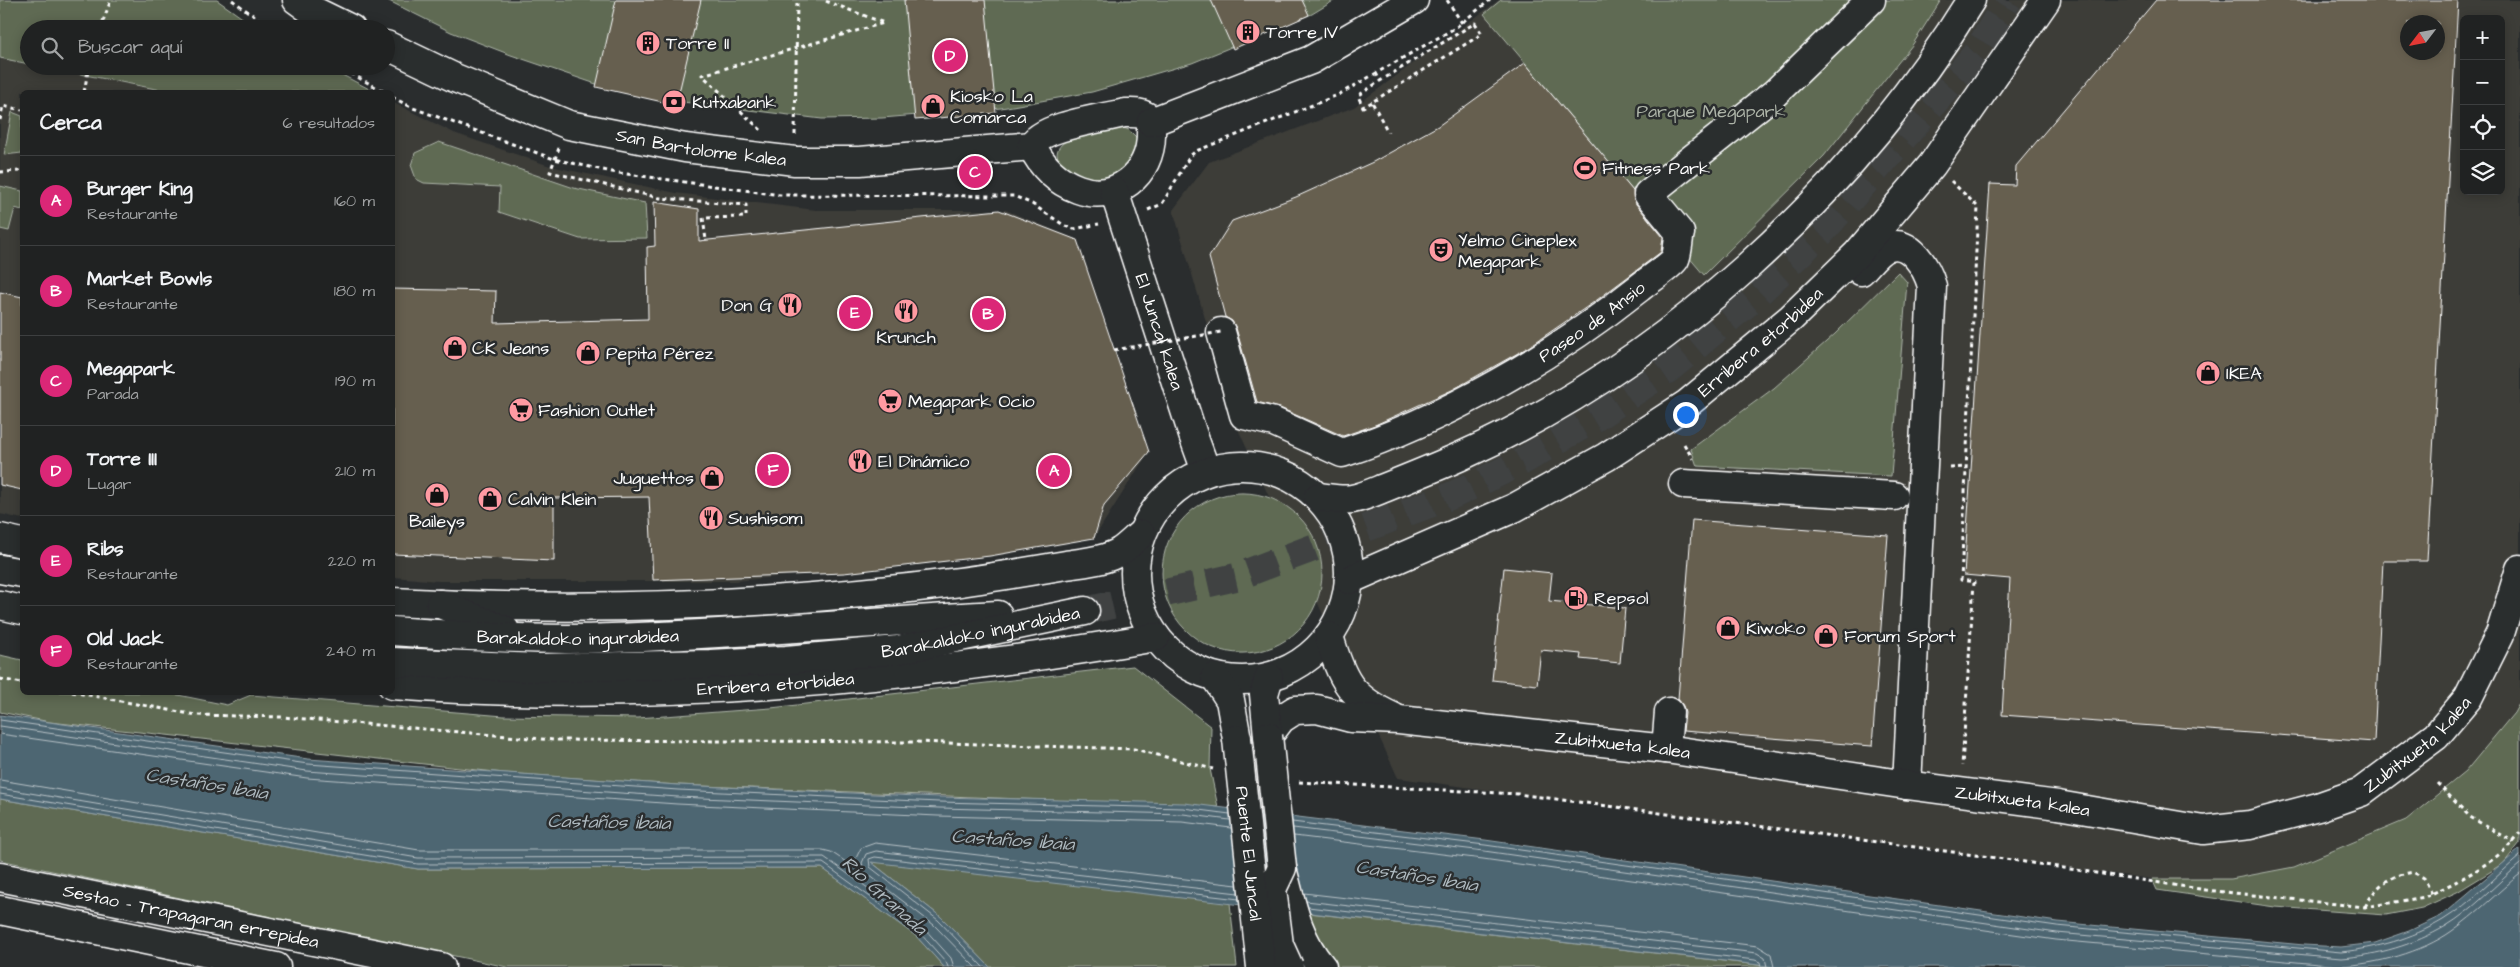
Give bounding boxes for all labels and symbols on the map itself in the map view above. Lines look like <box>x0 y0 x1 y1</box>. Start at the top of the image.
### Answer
north arrow <box>2400 15 2445 60</box>
building icon: Torre IV <box>1235 19 1261 45</box>
place label: Torre IV <box>1266 20 1338 45</box>
building icon: Torre II <box>635 30 661 56</box>
place label: Torre II <box>666 31 730 56</box>
pin: D <box>934 37 966 75</box>
place label: Kiosko La Comarca <box>950 84 1033 130</box>
bank icon: Kutxabank <box>661 89 687 115</box>
place label: Kutxabank <box>692 90 776 115</box>
shop icon: Kiosko La Comarca <box>920 93 946 119</box>
park label: Parque Megapark <box>1636 99 1786 125</box>
street label: San Bartolome kalea <box>614 123 788 173</box>
pin: C <box>959 153 991 191</box>
sports icon: Fitness Park <box>1572 155 1598 181</box>
place label: Fitness Park <box>1602 156 1710 181</box>
place label: Yelmo Cineplex Megapark <box>1458 228 1577 275</box>
theatre icon: Yelmo Cineplex Megapark <box>1428 237 1454 263</box>
street label: El Juncal kalea <box>1129 271 1190 393</box>
street label: Paseo de Ansio <box>1534 276 1651 369</box>
street label: Erribera etorbidea <box>1693 282 1829 403</box>
restaurant icon: Don G <box>777 292 803 318</box>
place label: Don G <box>722 293 773 318</box>
pin: E <box>839 294 871 332</box>
pin: B <box>972 295 1004 333</box>
restaurant icon: Krunch <box>893 298 919 324</box>
place label: Krunch <box>876 325 936 350</box>
shop icon: CK Jeans <box>442 335 468 361</box>
place label: CK Jeans <box>472 336 549 361</box>
shop icon: Pepita Pérez <box>575 340 601 366</box>
place label: Pepita Pérez <box>606 341 713 366</box>
shop icon: IKEA <box>2195 360 2221 386</box>
place label: IKEA <box>2226 361 2262 386</box>
supermarket icon: Megapark Ocio <box>877 388 903 414</box>
place label: Megapark Ocio <box>908 389 1035 415</box>
supermarket icon: Fashion Outlet <box>508 397 534 423</box>
place label: Fashion Outlet <box>538 398 656 423</box>
your location <box>1673 402 1699 428</box>
restaurant icon: El Dinámico <box>847 448 873 474</box>
place label: El Dinámico <box>878 449 970 474</box>
pin: F <box>757 451 789 489</box>
pin: A <box>1038 452 1070 490</box>
shop icon: Juguettos <box>699 465 725 491</box>
place label: Juguettos <box>613 466 694 492</box>
shop icon: Baileys <box>424 482 450 508</box>
shop icon: Calvin Klein <box>477 486 503 512</box>
place label: Calvin Klein <box>508 487 596 512</box>
restaurant icon: Sushisom <box>698 505 724 531</box>
place label: Sushisom <box>728 506 803 531</box>
place label: Baileys <box>409 509 465 535</box>
fuel station icon: Repsol <box>1563 585 1589 611</box>
place label: Repsol <box>1594 586 1649 611</box>
street label: Barakaldoko ingurabidea <box>880 600 1082 664</box>
shop icon: Kiwoko <box>1715 615 1741 641</box>
place label: Kiwoko <box>1746 616 1805 641</box>
street label: Barakaldoko ingurabidea <box>476 623 679 652</box>
shop icon: Forum Sport <box>1813 623 1839 649</box>
place label: Forum Sport <box>1844 624 1957 649</box>
street label: Erribera etorbidea <box>696 666 855 702</box>
street label: Zubitxueta kalea <box>2358 691 2477 799</box>
street label: Zubitxueta kalea <box>1553 725 1692 765</box>
water label: Castaños ibaia <box>144 762 271 808</box>
street label: Zubitxueta kalea <box>1953 779 2092 823</box>
street label: Puente El Juncal <box>1229 785 1268 922</box>
water label: Castaños ibaia <box>547 808 672 837</box>
water label: Castaños ibaia <box>951 823 1077 858</box>
water label: Río Granada <box>835 850 934 943</box>
water label: Castaños ibaia <box>1354 854 1481 900</box>
street label: Sestao - Trapagaran errepidea <box>61 878 321 955</box>

